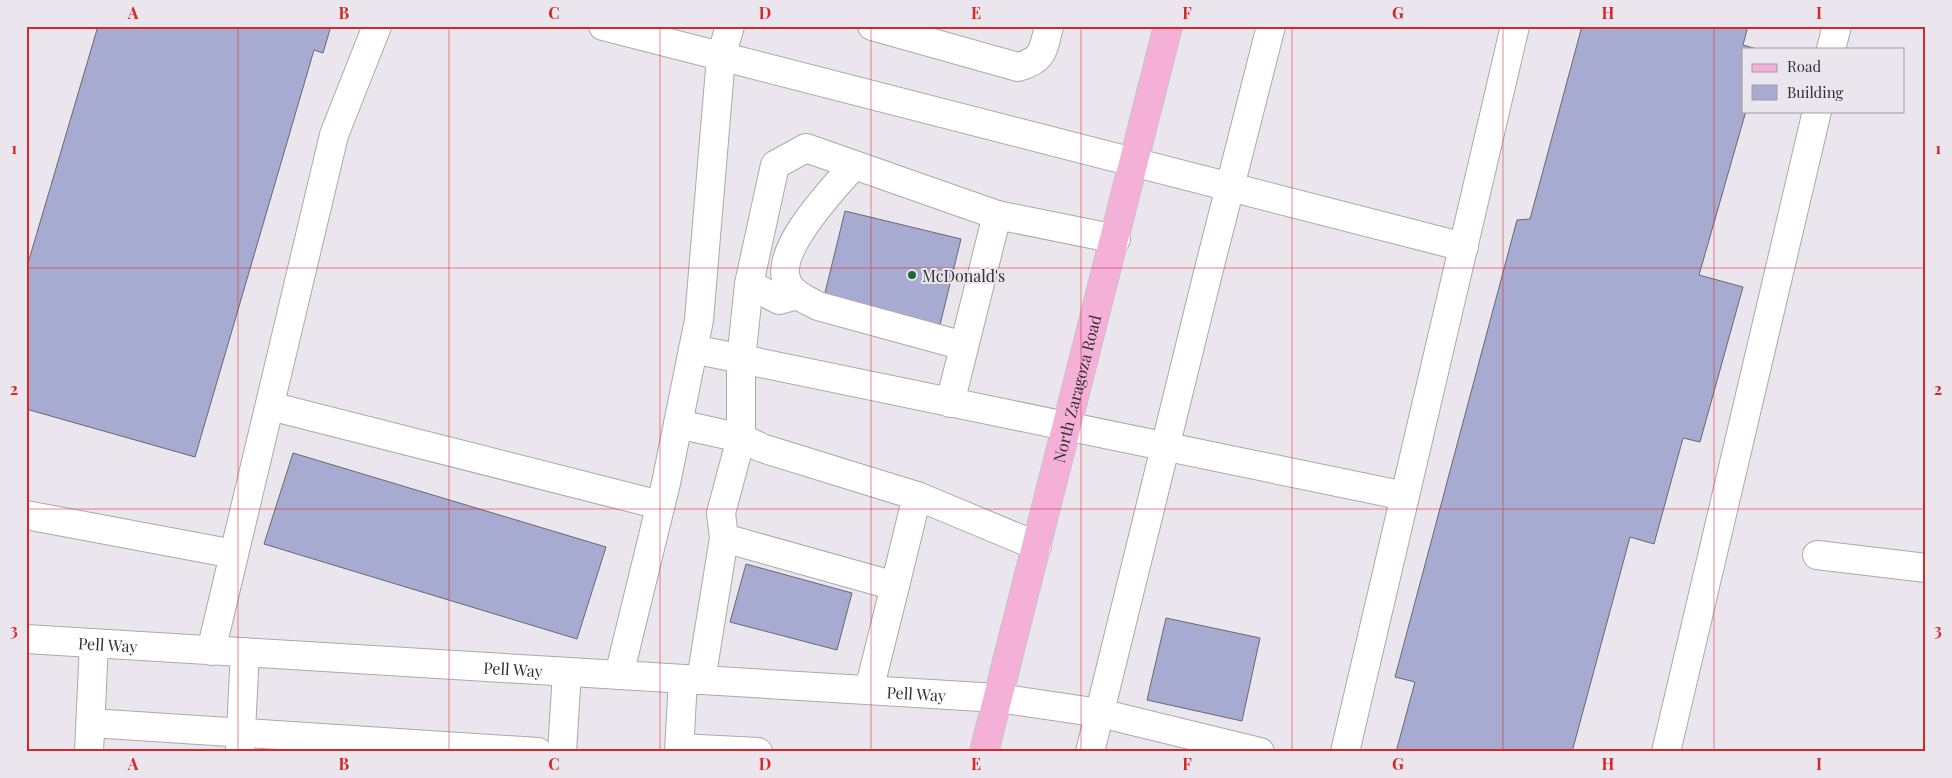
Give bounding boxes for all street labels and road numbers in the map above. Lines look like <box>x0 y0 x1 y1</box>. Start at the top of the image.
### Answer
street label: North Zaragoza Road <box>1047 313 1105 464</box>
street label: Pell Way <box>77 632 138 656</box>
street label: Pell Way <box>483 656 543 681</box>
street label: Pell Way <box>886 681 947 705</box>

